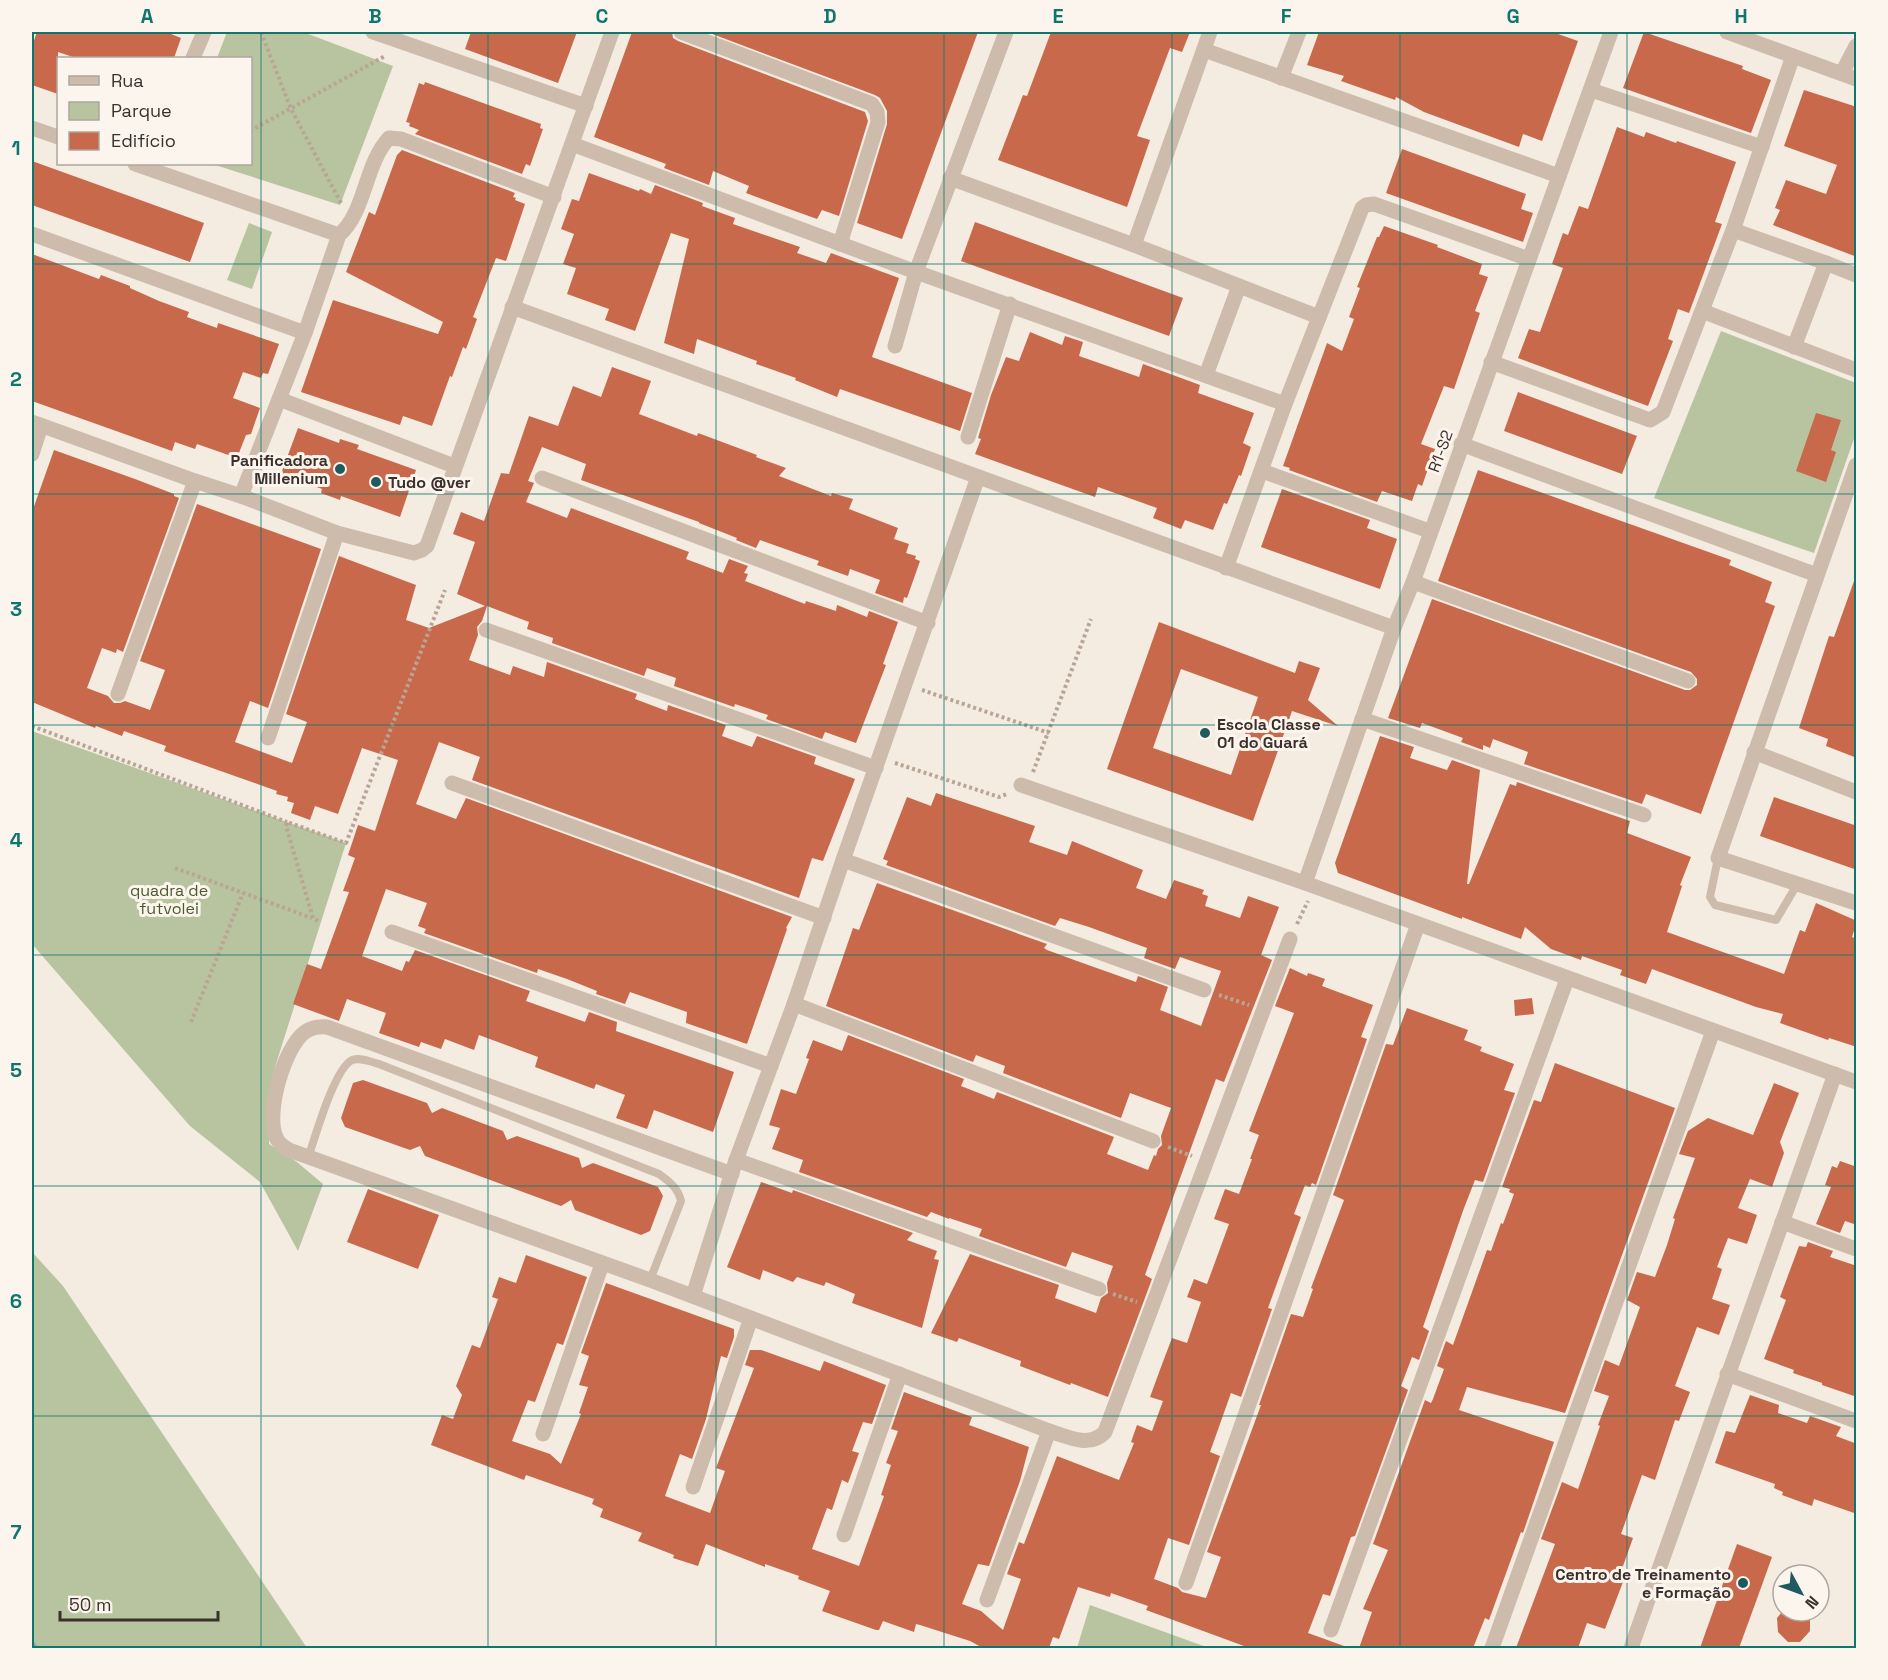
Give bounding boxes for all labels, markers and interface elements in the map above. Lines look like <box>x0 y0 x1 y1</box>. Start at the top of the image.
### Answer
text: A <box>141 3 154 29</box>
text: B <box>368 3 382 29</box>
text: C <box>596 3 609 29</box>
text: D <box>823 3 837 29</box>
text: E <box>1052 3 1064 29</box>
text: F <box>1281 3 1292 29</box>
text: G <box>1506 3 1520 29</box>
text: H <box>1734 3 1748 29</box>
legend <box>57 57 252 165</box>
text: Rua <box>111 69 144 92</box>
text: Parque <box>111 99 172 122</box>
text: Edifício <box>111 129 176 152</box>
text: 1 <box>11 135 21 161</box>
text: 2 <box>10 366 22 392</box>
street label: R1-S2 <box>1423 427 1458 475</box>
place label: Panificadora Millenium <box>230 450 328 489</box>
marker: Panificadora Millenium <box>333 462 347 476</box>
place label: Tudo @ver <box>388 472 471 493</box>
marker: Tudo @ver <box>369 475 383 489</box>
text: 3 <box>10 596 22 622</box>
place label: Escola Classe 01 do Guará <box>1217 714 1321 753</box>
marker: Escola Classe 01 do Guará <box>1198 726 1212 740</box>
text: 4 <box>10 827 23 853</box>
park label: quadra de futvolei <box>130 880 208 919</box>
text: 5 <box>10 1057 22 1083</box>
text: 6 <box>10 1288 22 1314</box>
text: 7 <box>10 1519 22 1545</box>
north arrow <box>1771 1563 1831 1623</box>
place label: Centro de Treinamento e Formação <box>1555 1564 1731 1603</box>
marker: Centro de Treinamento e Formação <box>1736 1576 1750 1590</box>
scale bar <box>60 1584 218 1622</box>
text: N <box>1800 1592 1823 1613</box>
text: 50 m <box>69 1593 111 1616</box>

